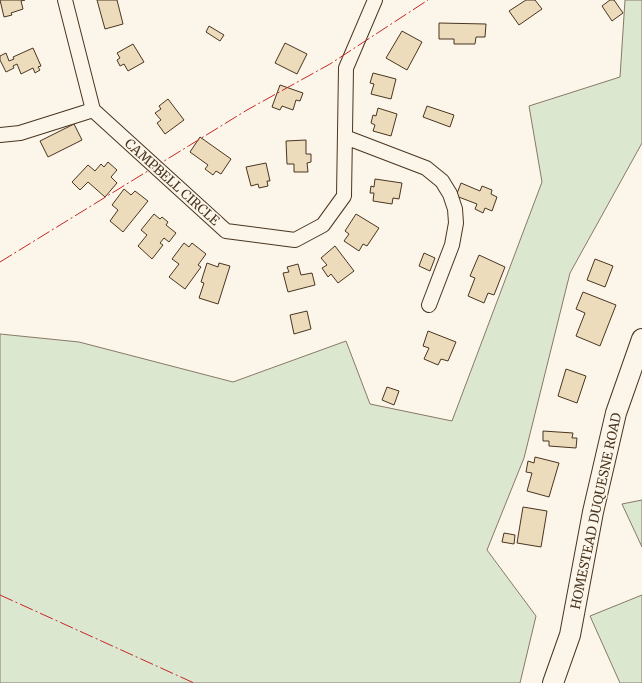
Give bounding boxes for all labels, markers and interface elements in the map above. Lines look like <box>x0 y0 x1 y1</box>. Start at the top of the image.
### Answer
street label: CAMPBELL CIRCLE <box>121 135 224 230</box>
street label: HOMESTEAD DUQUESNE ROAD <box>567 411 625 611</box>

